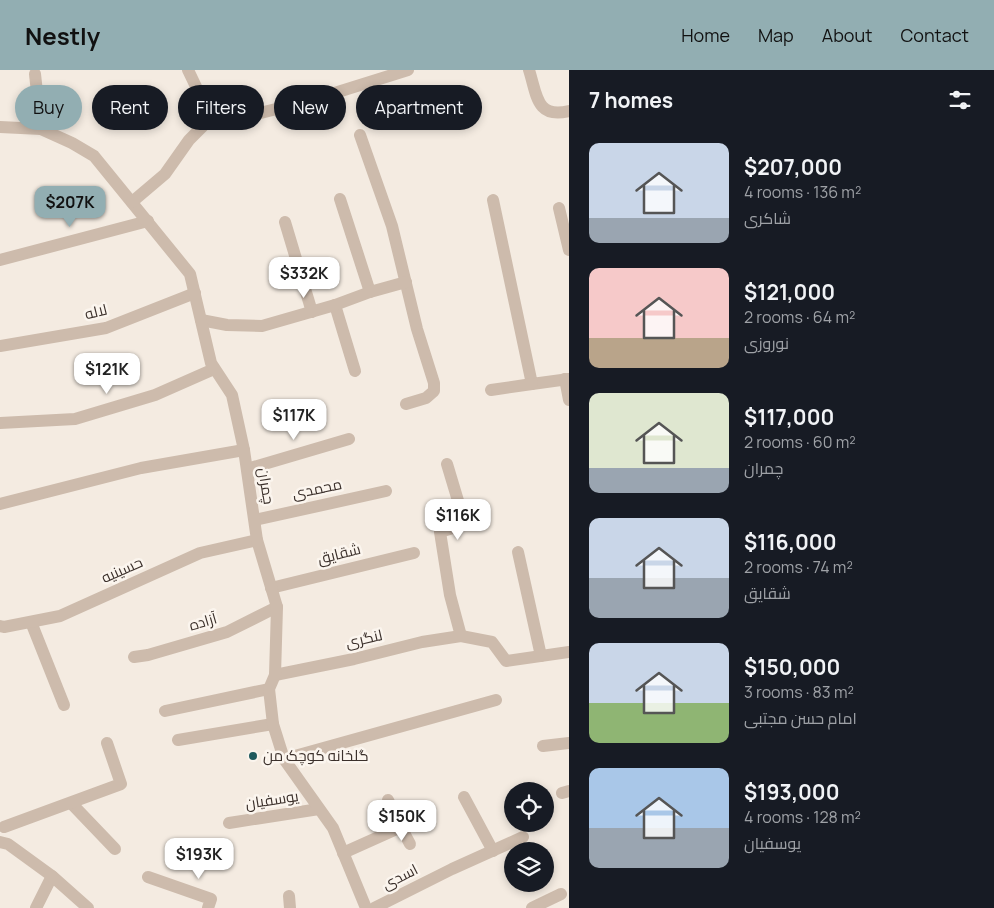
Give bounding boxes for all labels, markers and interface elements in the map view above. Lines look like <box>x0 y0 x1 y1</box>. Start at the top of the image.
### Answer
text: Nestly <box>25 19 100 52</box>
text: Home <box>681 23 730 47</box>
text: Map <box>758 23 794 47</box>
text: About <box>822 23 872 47</box>
text: Contact <box>900 23 969 47</box>
chip: Buy <box>15 85 82 130</box>
chip: Rent <box>92 85 168 130</box>
chip: Filters <box>178 85 264 130</box>
chip: New <box>274 85 346 130</box>
chip: Apartment <box>356 85 482 130</box>
text: 7 homes <box>589 86 673 114</box>
icon: filters <box>946 86 974 114</box>
text: $207,000 <box>744 153 842 181</box>
icon: home <box>629 163 689 223</box>
text: 4 rooms · 136 m² <box>744 181 861 203</box>
pin: $207K <box>35 186 105 228</box>
text: $207K <box>46 191 95 213</box>
text: شاکری <box>744 207 791 229</box>
pin: $332K <box>269 256 339 299</box>
text: $332K <box>280 262 328 284</box>
text: $121,000 <box>744 278 835 306</box>
icon: home <box>629 288 689 348</box>
street label: لاله <box>82 299 109 324</box>
text: 2 rooms · 64 m² <box>744 306 855 328</box>
text: نوروزی <box>744 332 789 354</box>
pin: $121K <box>72 352 142 395</box>
text: $121K <box>85 358 129 380</box>
pin: $117K <box>259 398 329 441</box>
text: $117,000 <box>744 403 834 431</box>
text: $117K <box>273 404 315 426</box>
icon: home <box>629 413 689 473</box>
text: 2 rooms · 60 m² <box>744 431 856 453</box>
text: چمران <box>744 457 783 479</box>
street label: چمران <box>253 466 280 506</box>
street label: محمدی <box>290 473 344 504</box>
pin: $116K <box>423 498 493 541</box>
text: $116K <box>436 504 480 526</box>
text: $116,000 <box>744 528 836 556</box>
street label: شقایق <box>315 538 363 569</box>
icon: home <box>629 538 689 598</box>
street label: حسینیه <box>98 551 146 588</box>
text: 2 rooms · 74 m² <box>744 556 853 578</box>
text: شقایق <box>744 582 791 604</box>
street label: آزاده <box>186 608 219 635</box>
street label: لنگری <box>343 624 384 653</box>
text: $150,000 <box>744 653 840 681</box>
icon: home <box>629 663 689 723</box>
text: 3 rooms · 83 m² <box>744 681 854 703</box>
text: امام حسن مجتبی <box>744 707 857 729</box>
place label: گلخانه کوچک من <box>263 745 369 766</box>
marker: گلخانه کوچک من <box>247 750 259 762</box>
text: $193,000 <box>744 778 839 806</box>
map controls <box>504 782 554 892</box>
button: locate <box>504 782 554 832</box>
street label: یوسفیان <box>244 785 300 814</box>
icon: home <box>629 788 689 848</box>
pin: $150K <box>367 800 437 842</box>
text: $150K <box>378 805 426 827</box>
text: 4 rooms · 128 m² <box>744 806 861 828</box>
text: یوسفیان <box>744 832 801 854</box>
pin: $193K <box>164 838 234 880</box>
button: layers <box>504 842 554 892</box>
text: $193K <box>176 843 222 865</box>
street label: اسدی <box>378 859 421 895</box>

